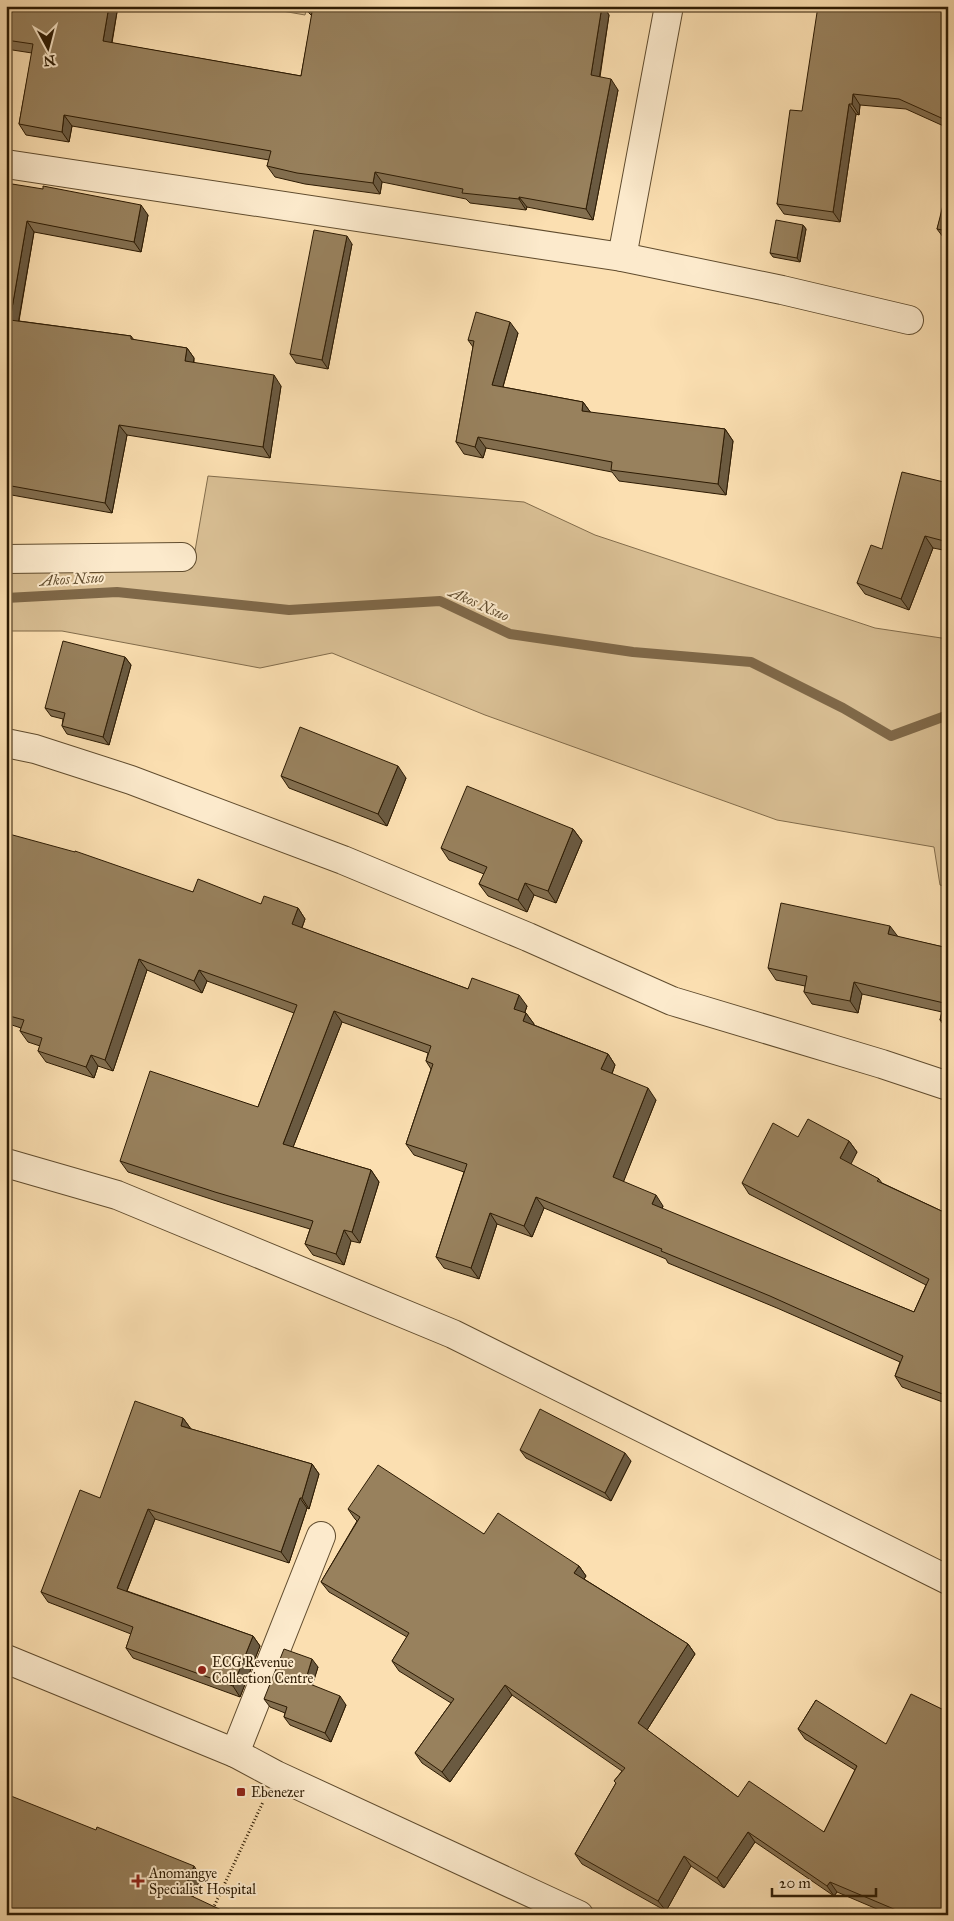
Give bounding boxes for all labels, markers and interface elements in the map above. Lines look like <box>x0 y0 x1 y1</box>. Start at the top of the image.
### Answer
north arrow <box>22 22 72 72</box>
text: N <box>42 51 56 70</box>
water label: Akos Nsuo <box>38 568 105 590</box>
water label: Akos Nsuo <box>444 582 512 625</box>
place label: ECG Revenue Collection Centre <box>212 1654 313 1687</box>
marker: ECG Revenue Collection Centre <box>196 1664 208 1676</box>
place label: Ebenezer <box>251 1784 305 1801</box>
marker: Ebenezer <box>235 1786 247 1798</box>
place label: Anomangye Specialist Hospital <box>148 1865 256 1898</box>
scale bar <box>772 1866 875 1898</box>
marker: Anomangye Specialist Hospital <box>131 1874 145 1888</box>
text: 20 m <box>779 1874 811 1892</box>

